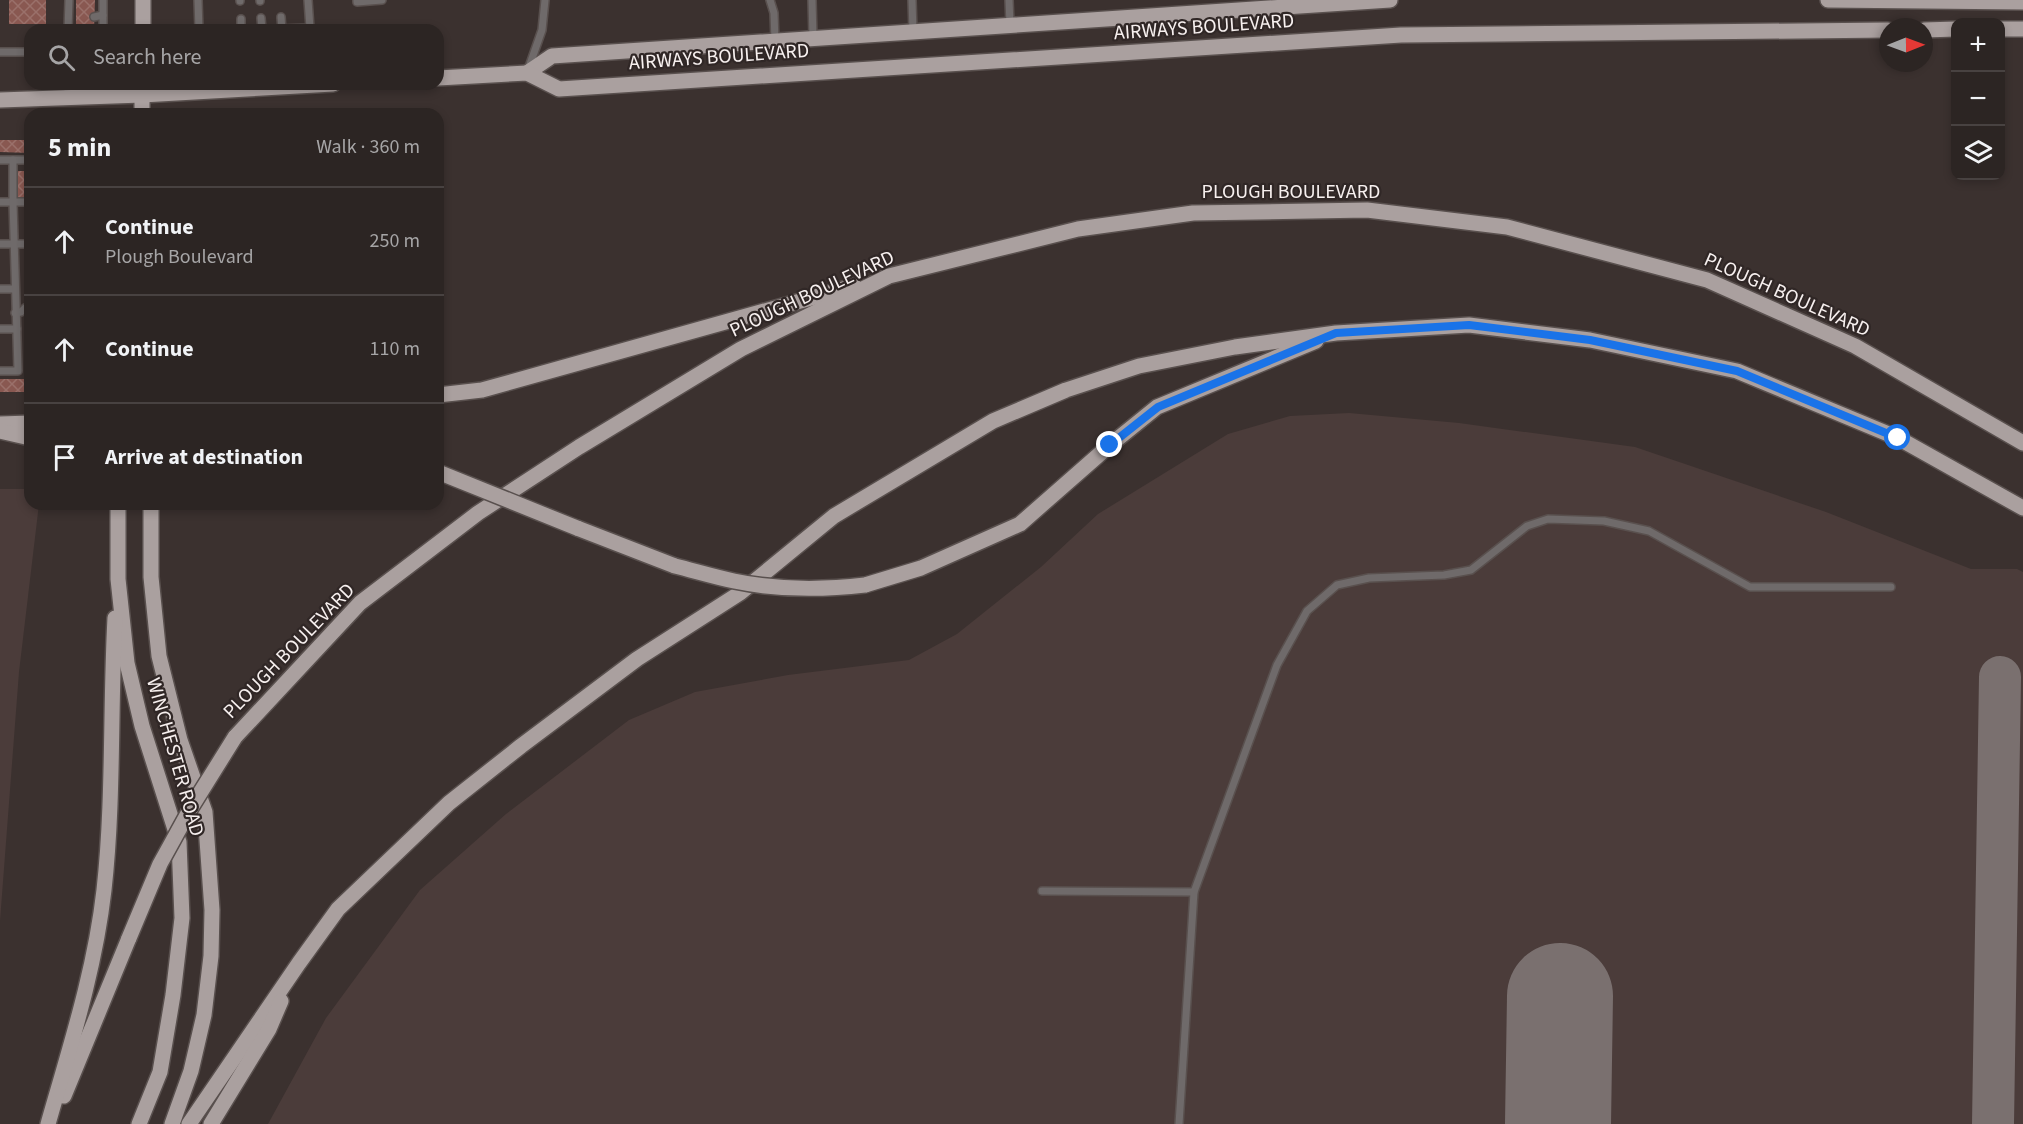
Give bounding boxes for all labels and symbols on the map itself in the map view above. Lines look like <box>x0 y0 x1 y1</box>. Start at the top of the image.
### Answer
street label: AIRWAYS BOULEVARD <box>1113 7 1295 47</box>
north arrow <box>1879 18 1933 72</box>
street label: AIRWAYS BOULEVARD <box>628 37 810 77</box>
street label: PLOUGH BOULEVARD <box>1202 178 1380 206</box>
street label: PLOUGH BOULEVARD <box>725 244 899 344</box>
street label: PLOUGH BOULEVARD <box>1700 246 1874 344</box>
route start <box>1884 424 1910 450</box>
route end <box>1096 431 1122 457</box>
street label: PLOUGH BOULEVARD <box>217 577 361 725</box>
street label: WINCHESTER ROAD <box>139 675 211 839</box>

